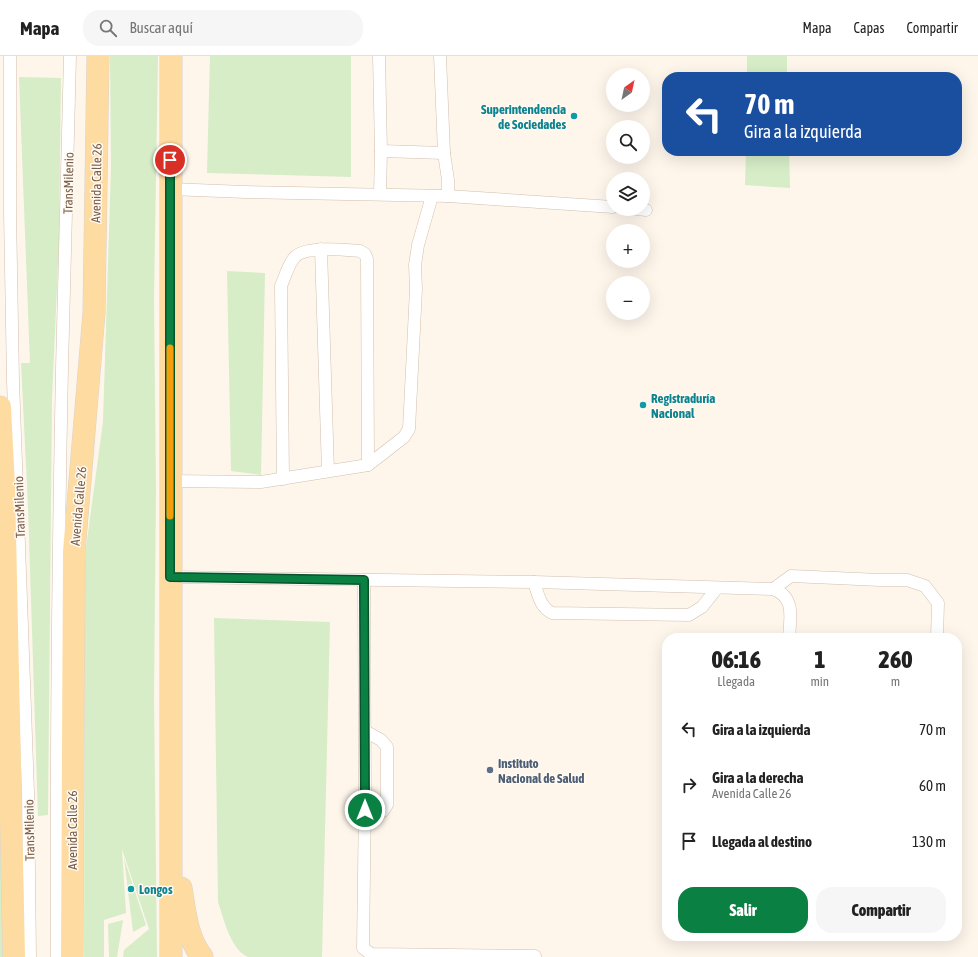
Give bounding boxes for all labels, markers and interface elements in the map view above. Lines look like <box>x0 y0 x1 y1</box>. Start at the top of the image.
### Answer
search box <box>83 10 363 46</box>
text: Mapa <box>20 17 59 39</box>
icon: search <box>97 17 119 39</box>
text: Buscar aquí <box>129 19 193 36</box>
text: Mapa <box>803 20 832 36</box>
text: Capas <box>854 20 885 36</box>
text: Compartir <box>907 20 958 36</box>
north arrow <box>606 68 650 112</box>
map controls <box>606 68 650 320</box>
icon: left <box>678 88 730 140</box>
text: 70 m <box>744 88 794 120</box>
place label: Superintendencia de Sociedades <box>481 102 566 132</box>
marker: Superintendencia de Sociedades <box>569 111 579 121</box>
button: search <box>606 120 650 164</box>
text: Gira a la izquierda <box>744 121 862 142</box>
street label: Avenida Calle 26 <box>88 143 105 223</box>
pin <box>153 143 187 177</box>
icon: arrive <box>159 149 181 171</box>
street label: TransMilenio <box>60 152 77 214</box>
button: layers <box>606 172 650 216</box>
button: + <box>606 224 650 268</box>
button: − <box>606 276 650 320</box>
place label: Registraduría Nacional <box>651 391 715 421</box>
marker: Registraduría Nacional <box>638 400 648 410</box>
street label: Avenida Calle 26 <box>68 466 89 546</box>
street label: TransMilenio <box>11 476 28 538</box>
text: 06:16 <box>712 646 761 673</box>
text: 1 <box>814 646 825 673</box>
text: 260 <box>879 646 912 673</box>
text: Llegada <box>717 674 755 689</box>
text: min <box>810 674 829 689</box>
text: m <box>891 674 900 689</box>
icon: left <box>678 718 700 740</box>
text: Gira a la izquierda <box>712 721 810 738</box>
text: 70 m <box>919 721 946 738</box>
place label: Instituto Nacional de Salud <box>498 756 584 786</box>
marker: Instituto Nacional de Salud <box>485 765 495 775</box>
text: Gira a la derecha <box>712 769 803 786</box>
icon: right <box>678 774 700 796</box>
text: 60 m <box>919 777 946 794</box>
text: Avenida Calle 26 <box>712 786 791 801</box>
position arrow <box>344 789 386 831</box>
street label: Avenida Calle 26 <box>65 790 80 870</box>
street label: TransMilenio <box>21 799 38 861</box>
icon: arrive <box>678 830 700 852</box>
text: Llegada al destino <box>712 833 812 850</box>
text: 130 m <box>912 833 946 850</box>
place label: Longos <box>139 882 173 897</box>
marker: Longos <box>126 884 136 894</box>
button: Salir <box>678 887 808 933</box>
button: Compartir <box>816 887 946 933</box>

